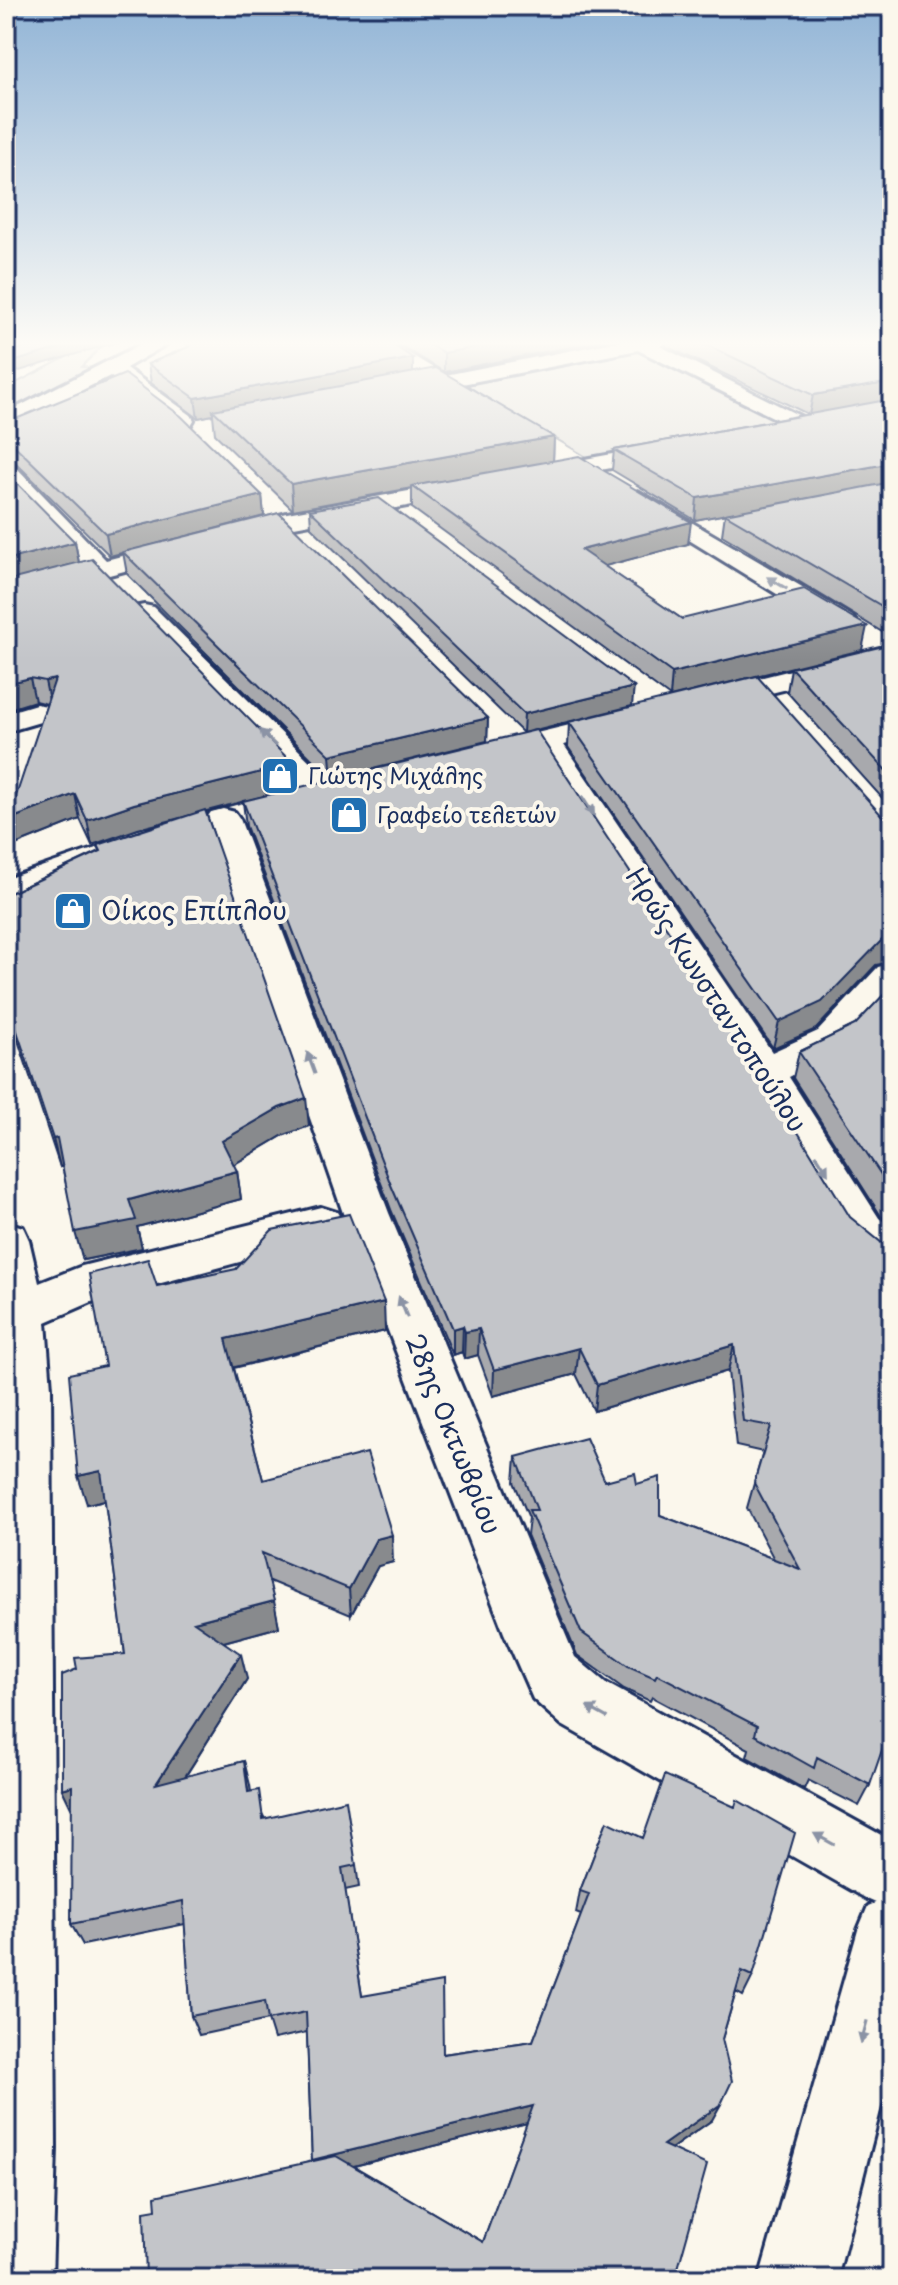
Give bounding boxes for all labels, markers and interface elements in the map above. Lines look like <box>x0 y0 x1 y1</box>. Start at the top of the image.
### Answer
one-way arrow <box>766 576 789 591</box>
one-way arrow <box>259 729 278 747</box>
shop icon: Γιώτης Μιχάλης <box>259 755 301 797</box>
place label: Γιώτης Μιχάλης <box>308 758 483 791</box>
shop icon: Γραφείο τελετών <box>328 794 370 836</box>
one-way arrow <box>581 795 596 816</box>
place label: Γραφείο τελετών <box>377 797 557 830</box>
street label: Ηρώς Κωνσταντοπούλου <box>617 859 818 1139</box>
shop icon: Οίκος Επίπλου <box>52 890 94 932</box>
place label: Οίκος Επίπλου <box>101 890 287 929</box>
one-way arrow <box>304 1051 317 1075</box>
one-way arrow <box>814 1154 829 1175</box>
one-way arrow <box>396 1294 409 1318</box>
street label: 28ης Οκτωβρίου <box>396 1327 512 1540</box>
one-way arrow <box>586 1705 608 1719</box>
one-way arrow <box>813 1832 835 1846</box>
one-way arrow <box>858 2020 870 2045</box>

